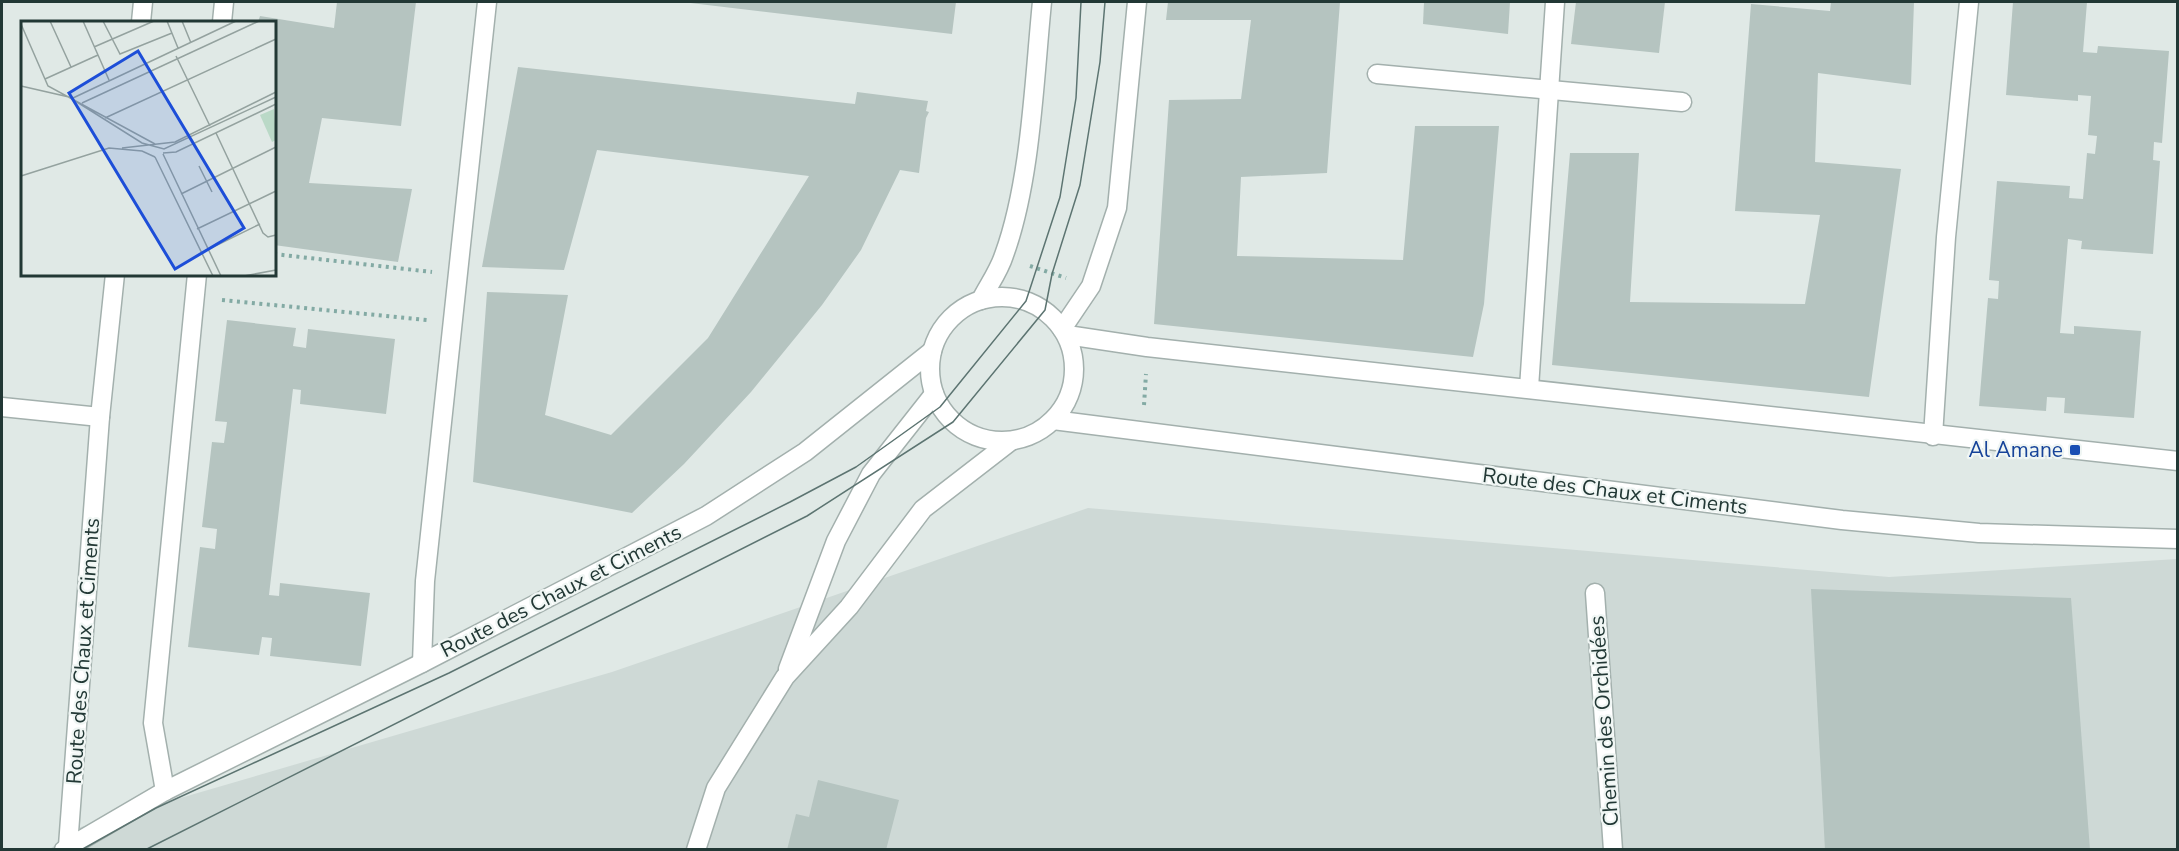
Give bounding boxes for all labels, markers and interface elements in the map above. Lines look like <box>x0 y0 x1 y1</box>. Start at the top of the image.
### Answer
inset map <box>21 21 276 276</box>
place label: Al Amane <box>1969 436 2063 464</box>
marker: Al Amane <box>2068 443 2082 457</box>
street label: Route des Chaux et Ciments <box>1481 461 1749 521</box>
street label: Route des Chaux et Ciments <box>60 517 106 785</box>
street label: Route des Chaux et Ciments <box>436 518 686 664</box>
street label: Chemin des Orchidées <box>1583 615 1625 827</box>

